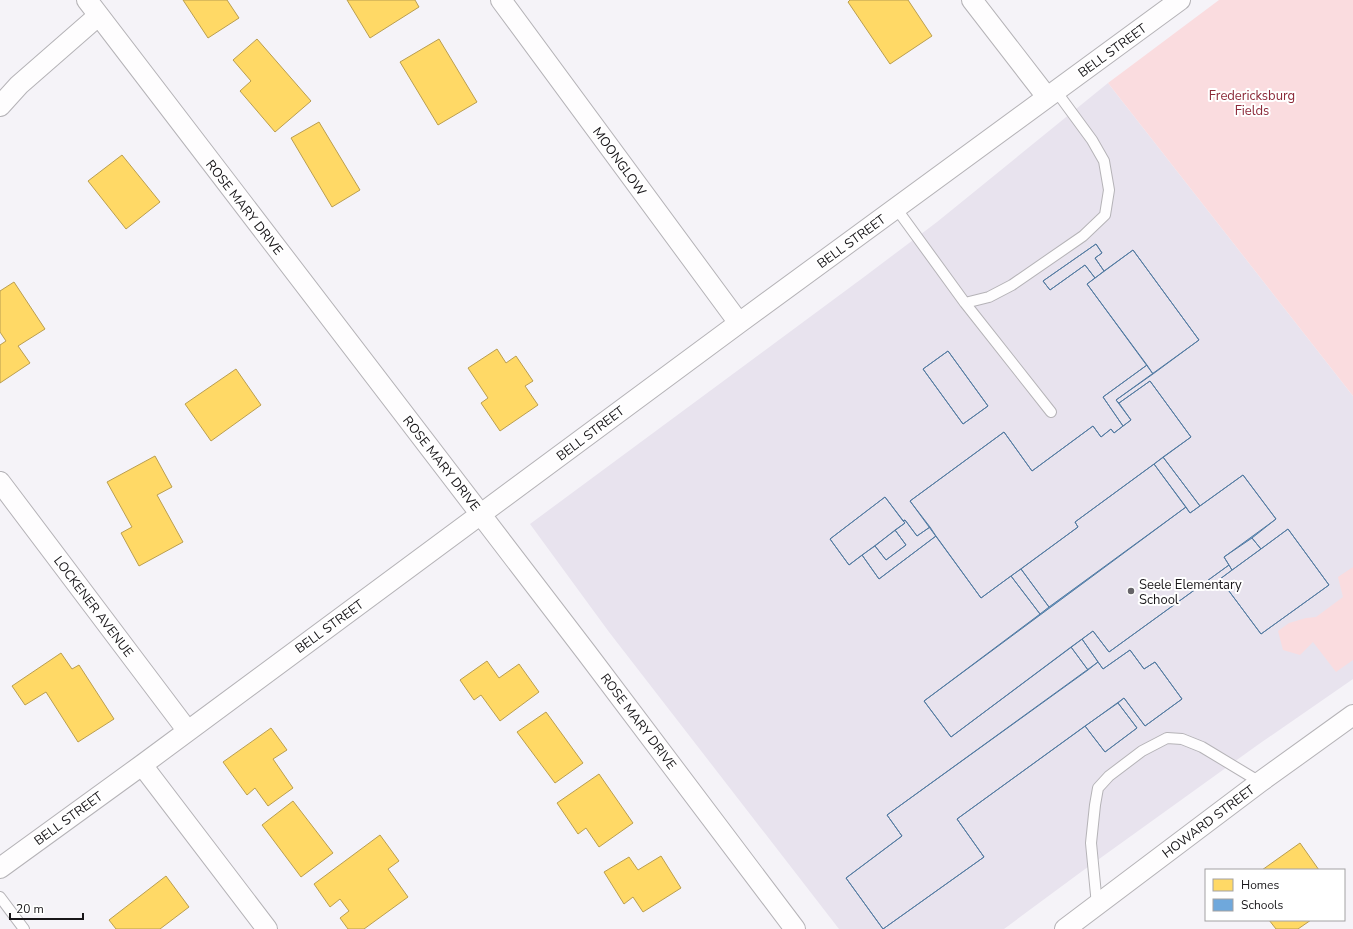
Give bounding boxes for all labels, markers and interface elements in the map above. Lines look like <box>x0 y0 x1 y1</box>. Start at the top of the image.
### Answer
street label: BELL STREET <box>1075 20 1151 82</box>
park label: Fredericksburg Fields <box>1209 87 1295 120</box>
street label: MOONGLOW <box>588 124 650 200</box>
street label: ROSE MARY DRIVE <box>201 156 287 259</box>
street label: BELL STREET <box>814 211 890 273</box>
street label: BELL STREET <box>553 402 628 465</box>
street label: ROSE MARY DRIVE <box>398 412 484 515</box>
street label: LOCKENER AVENUE <box>49 552 137 661</box>
place label: Seele Elementary School <box>1139 576 1242 609</box>
marker: Seele Elementary School <box>1126 586 1136 596</box>
street label: BELL STREET <box>292 596 368 658</box>
street label: ROSE MARY DRIVE <box>596 670 680 773</box>
street label: HOWARD STREET <box>1159 781 1259 863</box>
street label: BELL STREET <box>31 788 107 850</box>
legend <box>1205 869 1345 921</box>
text: Homes <box>1241 877 1279 893</box>
scale bar <box>10 895 83 921</box>
text: Schools <box>1241 897 1284 913</box>
text: 20 m <box>16 901 44 917</box>

